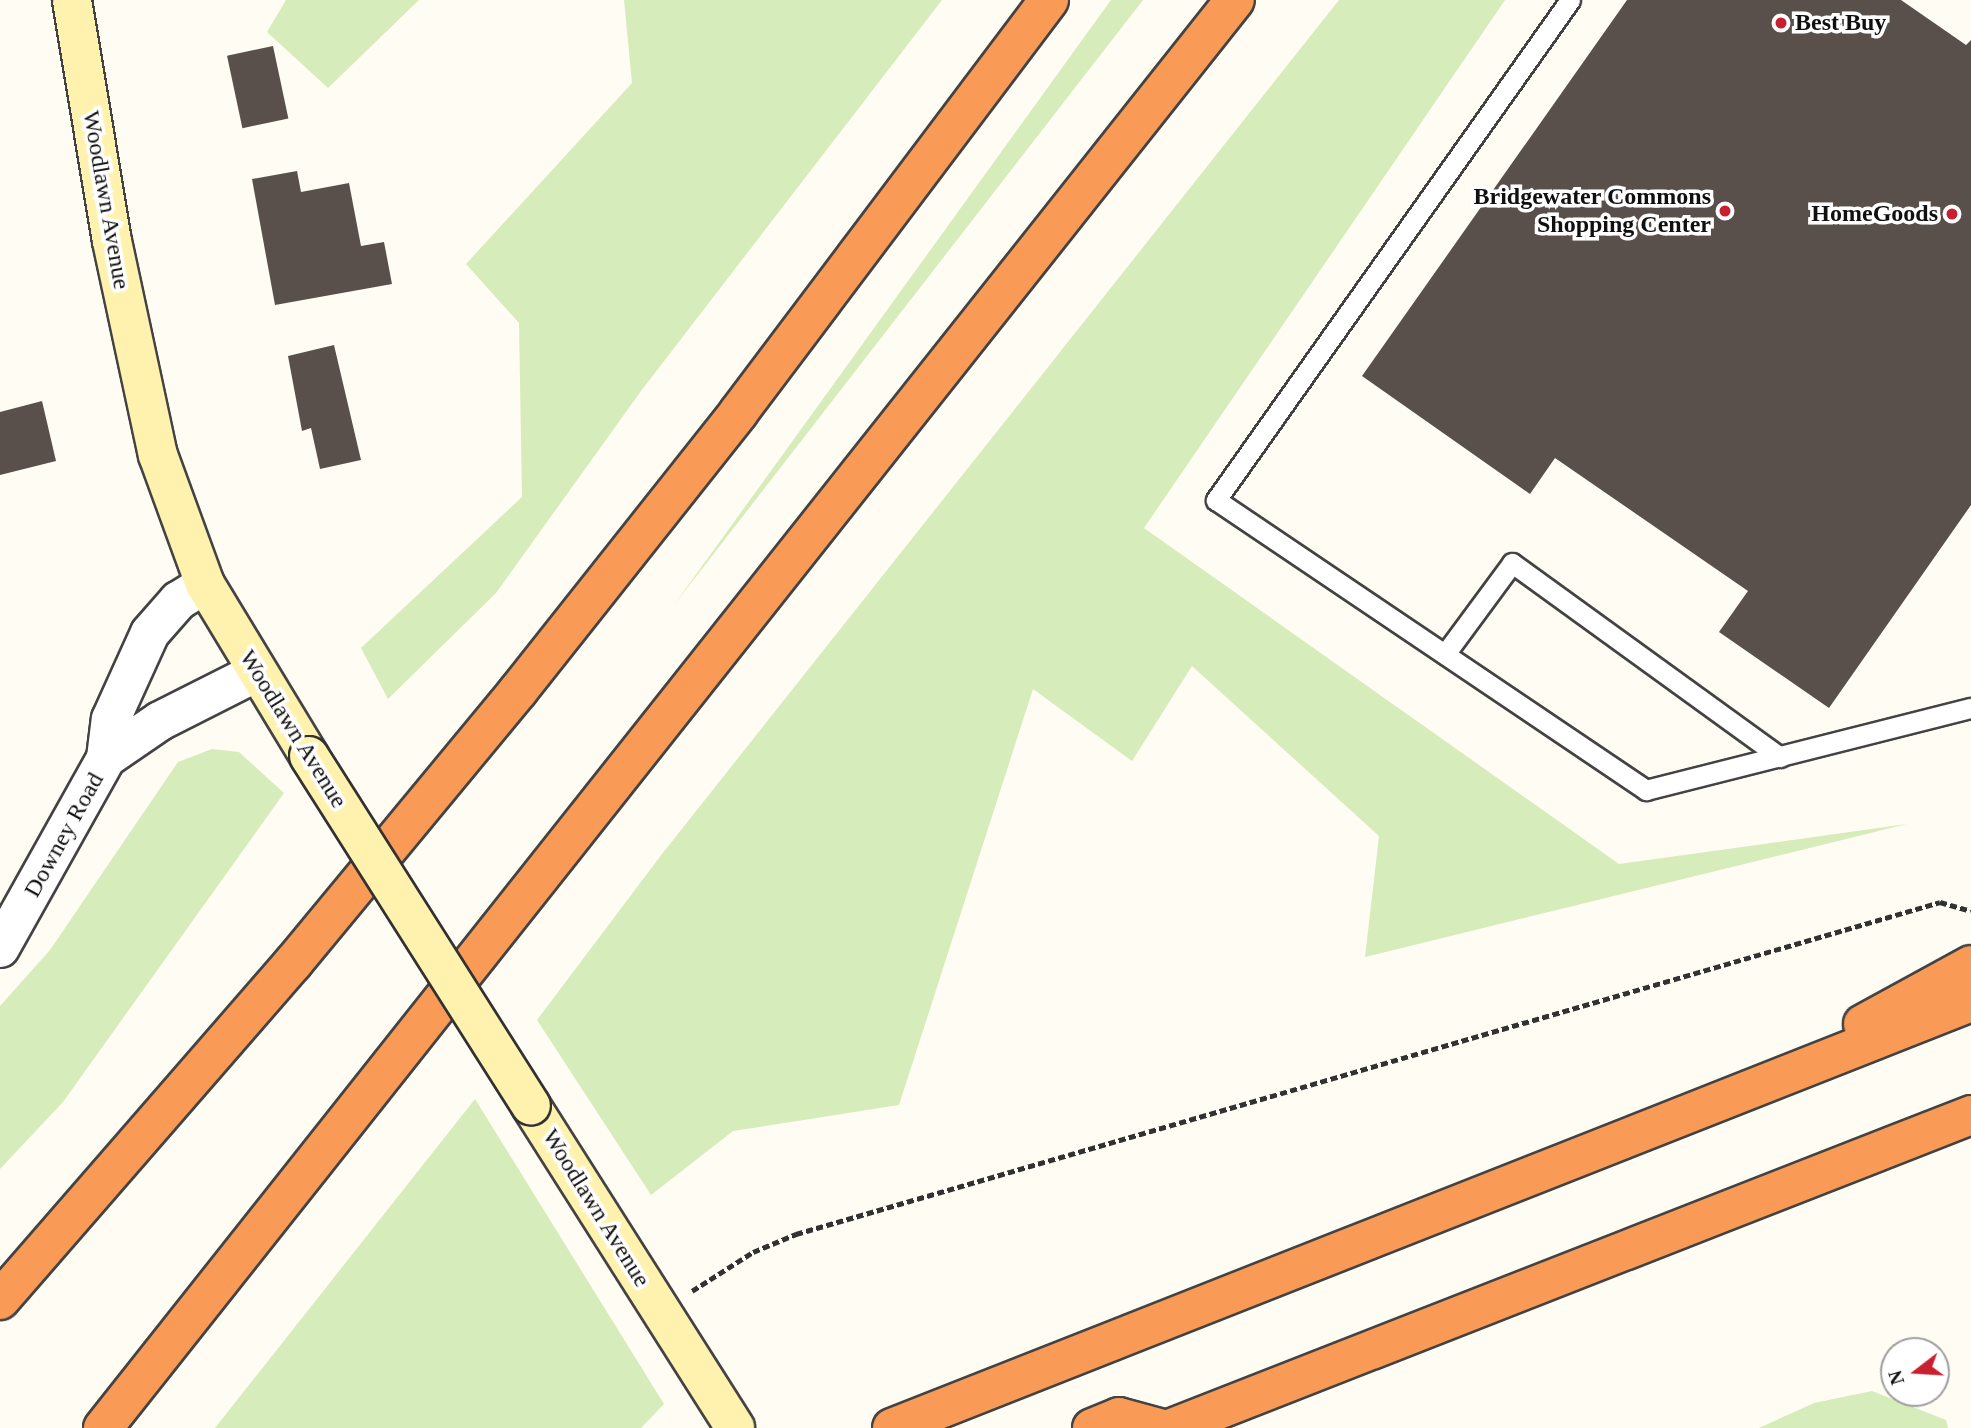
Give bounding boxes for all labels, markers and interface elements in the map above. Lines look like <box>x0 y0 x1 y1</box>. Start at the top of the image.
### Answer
place label: Best Buy <box>1795 9 1886 37</box>
marker: Best Buy <box>1773 15 1789 31</box>
street label: Woodlawn Avenue <box>76 108 136 292</box>
place label: Bridgewater Commons Shopping Center <box>1473 183 1711 239</box>
place label: HomeGoods <box>1811 200 1938 228</box>
marker: Bridgewater Commons Shopping Center <box>1717 203 1733 219</box>
marker: HomeGoods <box>1944 206 1960 222</box>
street label: Woodlawn Avenue <box>233 644 353 814</box>
street label: Downey Road <box>18 768 110 902</box>
street label: Woodlawn Avenue <box>536 1123 656 1293</box>
north arrow <box>1880 1337 1950 1407</box>
text: N <box>1884 1368 1908 1387</box>

